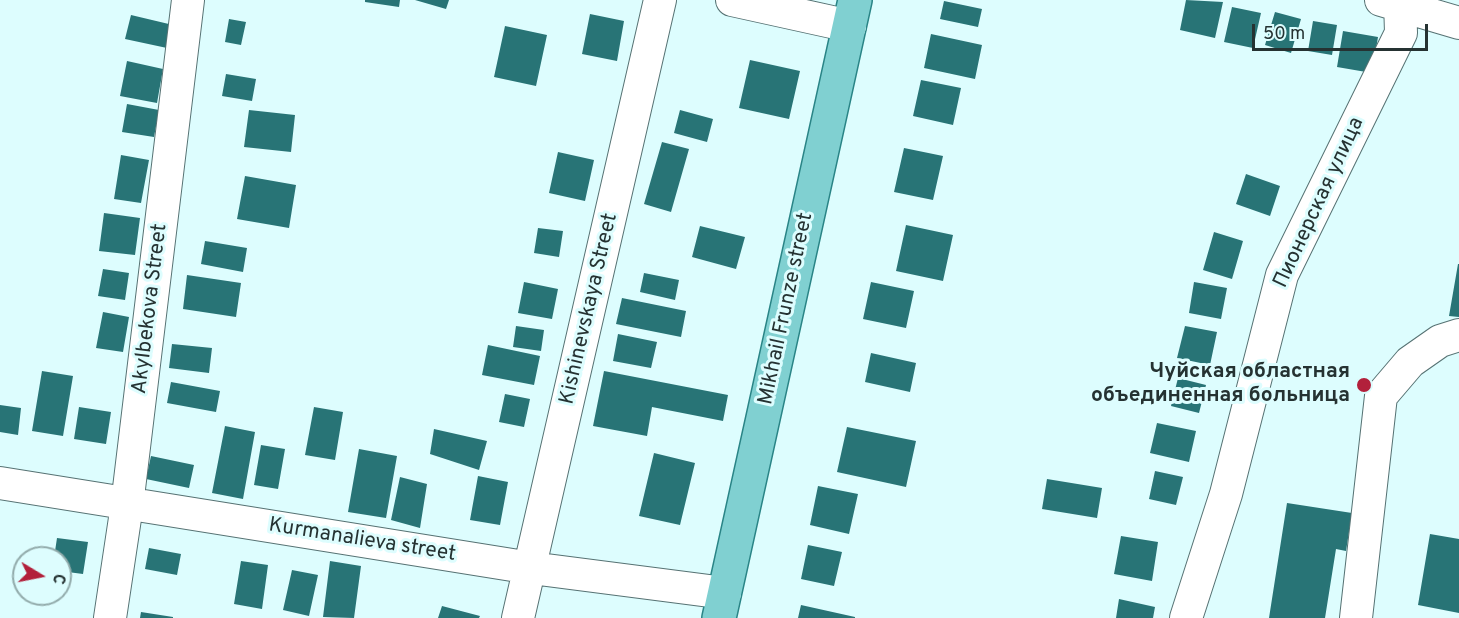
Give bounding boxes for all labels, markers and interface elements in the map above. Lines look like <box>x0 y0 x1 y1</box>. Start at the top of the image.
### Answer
scale bar <box>1255 12 1430 50</box>
text: 50 m <box>1263 23 1305 46</box>
street label: Пионерская улица <box>1269 114 1371 292</box>
street label: Kishinevskaya Street <box>556 211 624 407</box>
street label: Mikhail Frunze street <box>754 211 820 407</box>
street label: Akylbekova Street <box>128 222 174 396</box>
place label: Чуйская областная объединенная больница <box>1091 360 1350 410</box>
marker: Чуйская областная объединенная больница <box>1355 376 1373 394</box>
street label: Kurmanalieva street <box>267 514 457 568</box>
north arrow <box>12 546 72 606</box>
text: С <box>47 572 68 586</box>

